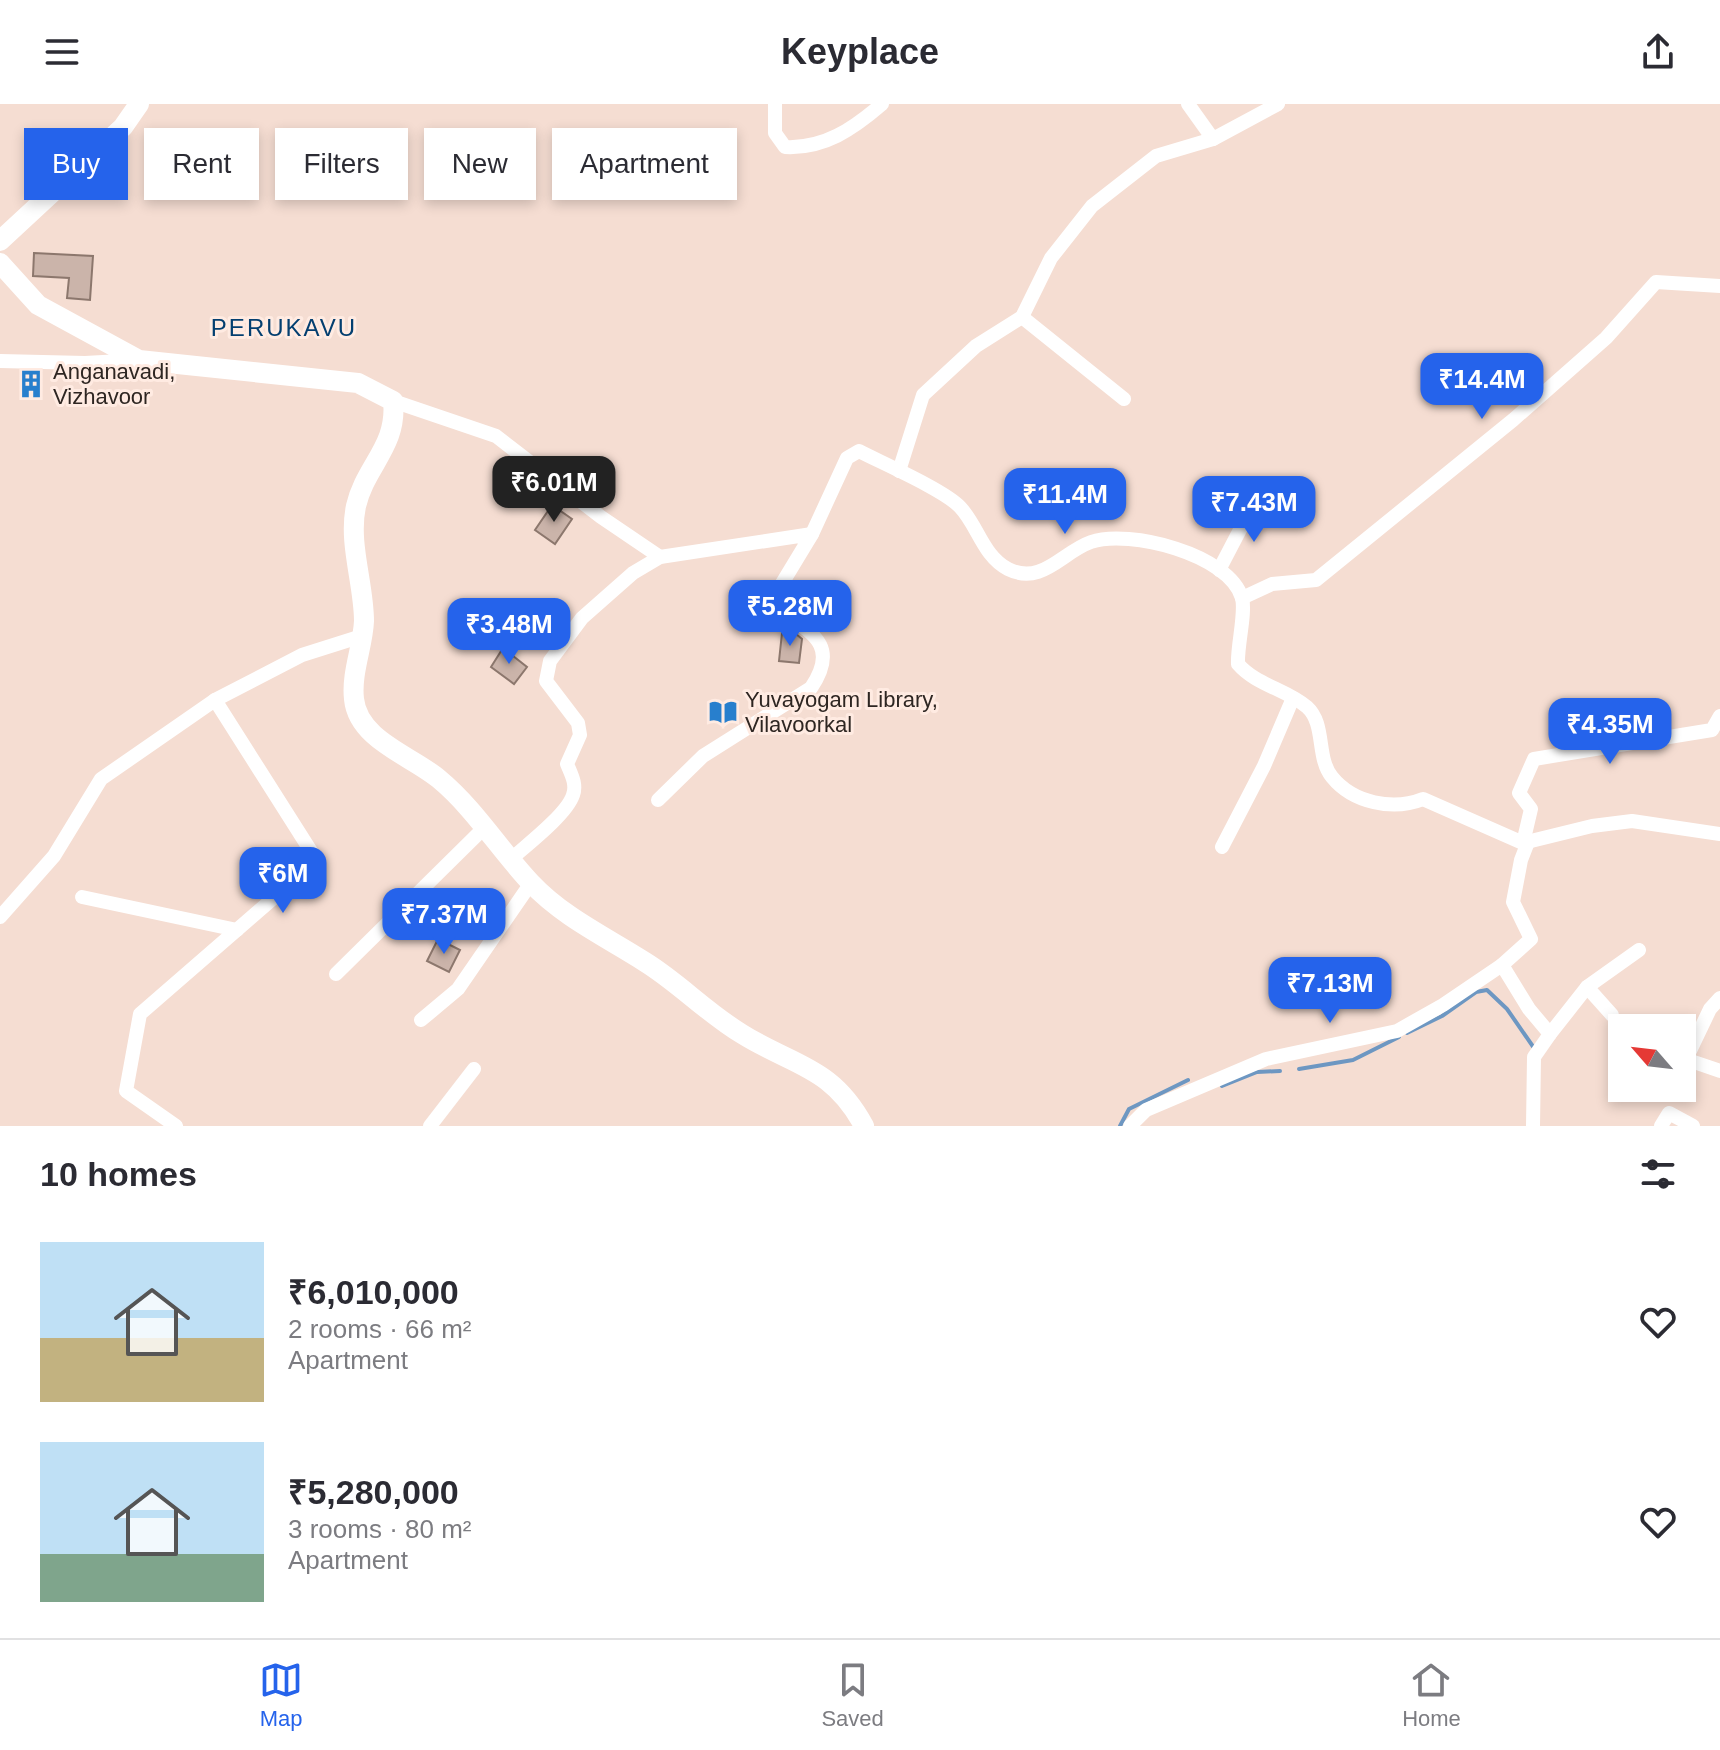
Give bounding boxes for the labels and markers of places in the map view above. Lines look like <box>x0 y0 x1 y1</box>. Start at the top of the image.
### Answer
pin: ₹14.4M <box>1417 353 1547 421</box>
place label: Anganavadi, Vizhavoor <box>53 359 175 409</box>
building icon: Anganavadi, Vizhavoor <box>16 369 46 399</box>
pin: ₹6.01M <box>489 456 619 524</box>
pin: ₹11.4M <box>1000 468 1130 536</box>
pin: ₹7.43M <box>1189 476 1319 544</box>
pin: ₹5.28M <box>725 580 855 648</box>
pin: ₹3.48M <box>444 598 574 666</box>
place label: Yuvayogam Library, Vilavoorkal <box>745 687 938 737</box>
library icon: Yuvayogam Library, Vilavoorkal <box>708 697 738 727</box>
pin: ₹4.35M <box>1545 698 1675 766</box>
pin: ₹6M <box>244 847 322 915</box>
pin: ₹7.37M <box>379 888 509 956</box>
pin: ₹7.13M <box>1265 957 1395 1025</box>

